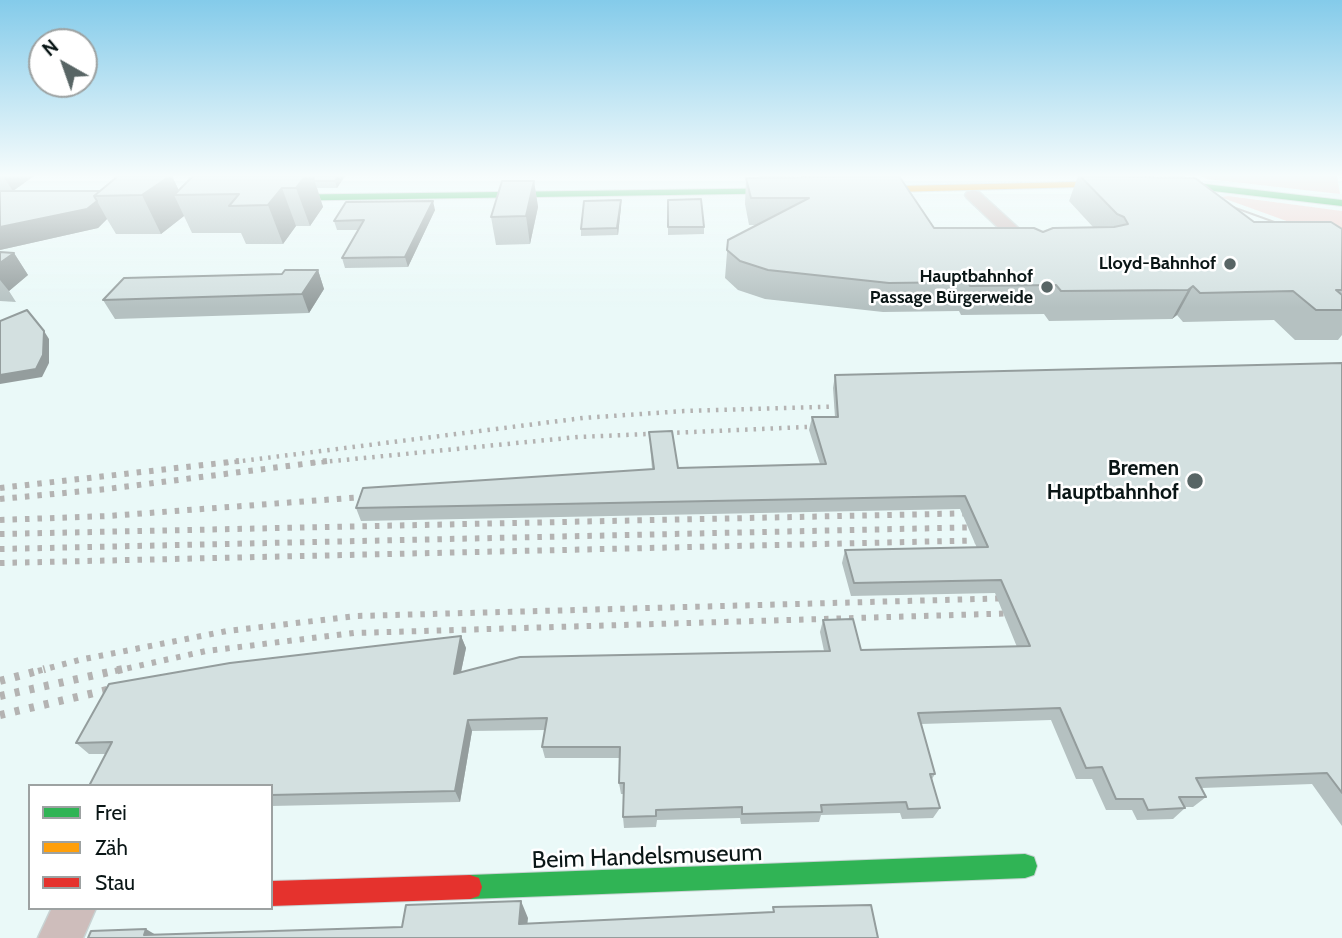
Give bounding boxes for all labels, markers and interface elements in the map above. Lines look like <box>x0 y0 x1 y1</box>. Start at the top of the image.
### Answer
north arrow <box>28 28 98 98</box>
text: N <box>38 35 63 61</box>
place label: Lloyd-Bahnhof <box>1099 253 1216 275</box>
marker: Lloyd-Bahnhof <box>1222 256 1238 272</box>
place label: Hauptbahnhof Passage Bürgerweide <box>870 266 1033 308</box>
marker: Hauptbahnhof Passage Bürgerweide <box>1039 279 1055 295</box>
place label: Bremen Hauptbahnhof <box>1047 456 1179 506</box>
marker: Bremen Hauptbahnhof <box>1185 471 1205 491</box>
legend <box>28 784 273 910</box>
text: Frei <box>95 800 127 825</box>
text: Zäh <box>95 835 128 860</box>
street label: Beim Handelsmuseum <box>531 839 763 875</box>
text: Stau <box>95 870 135 895</box>

